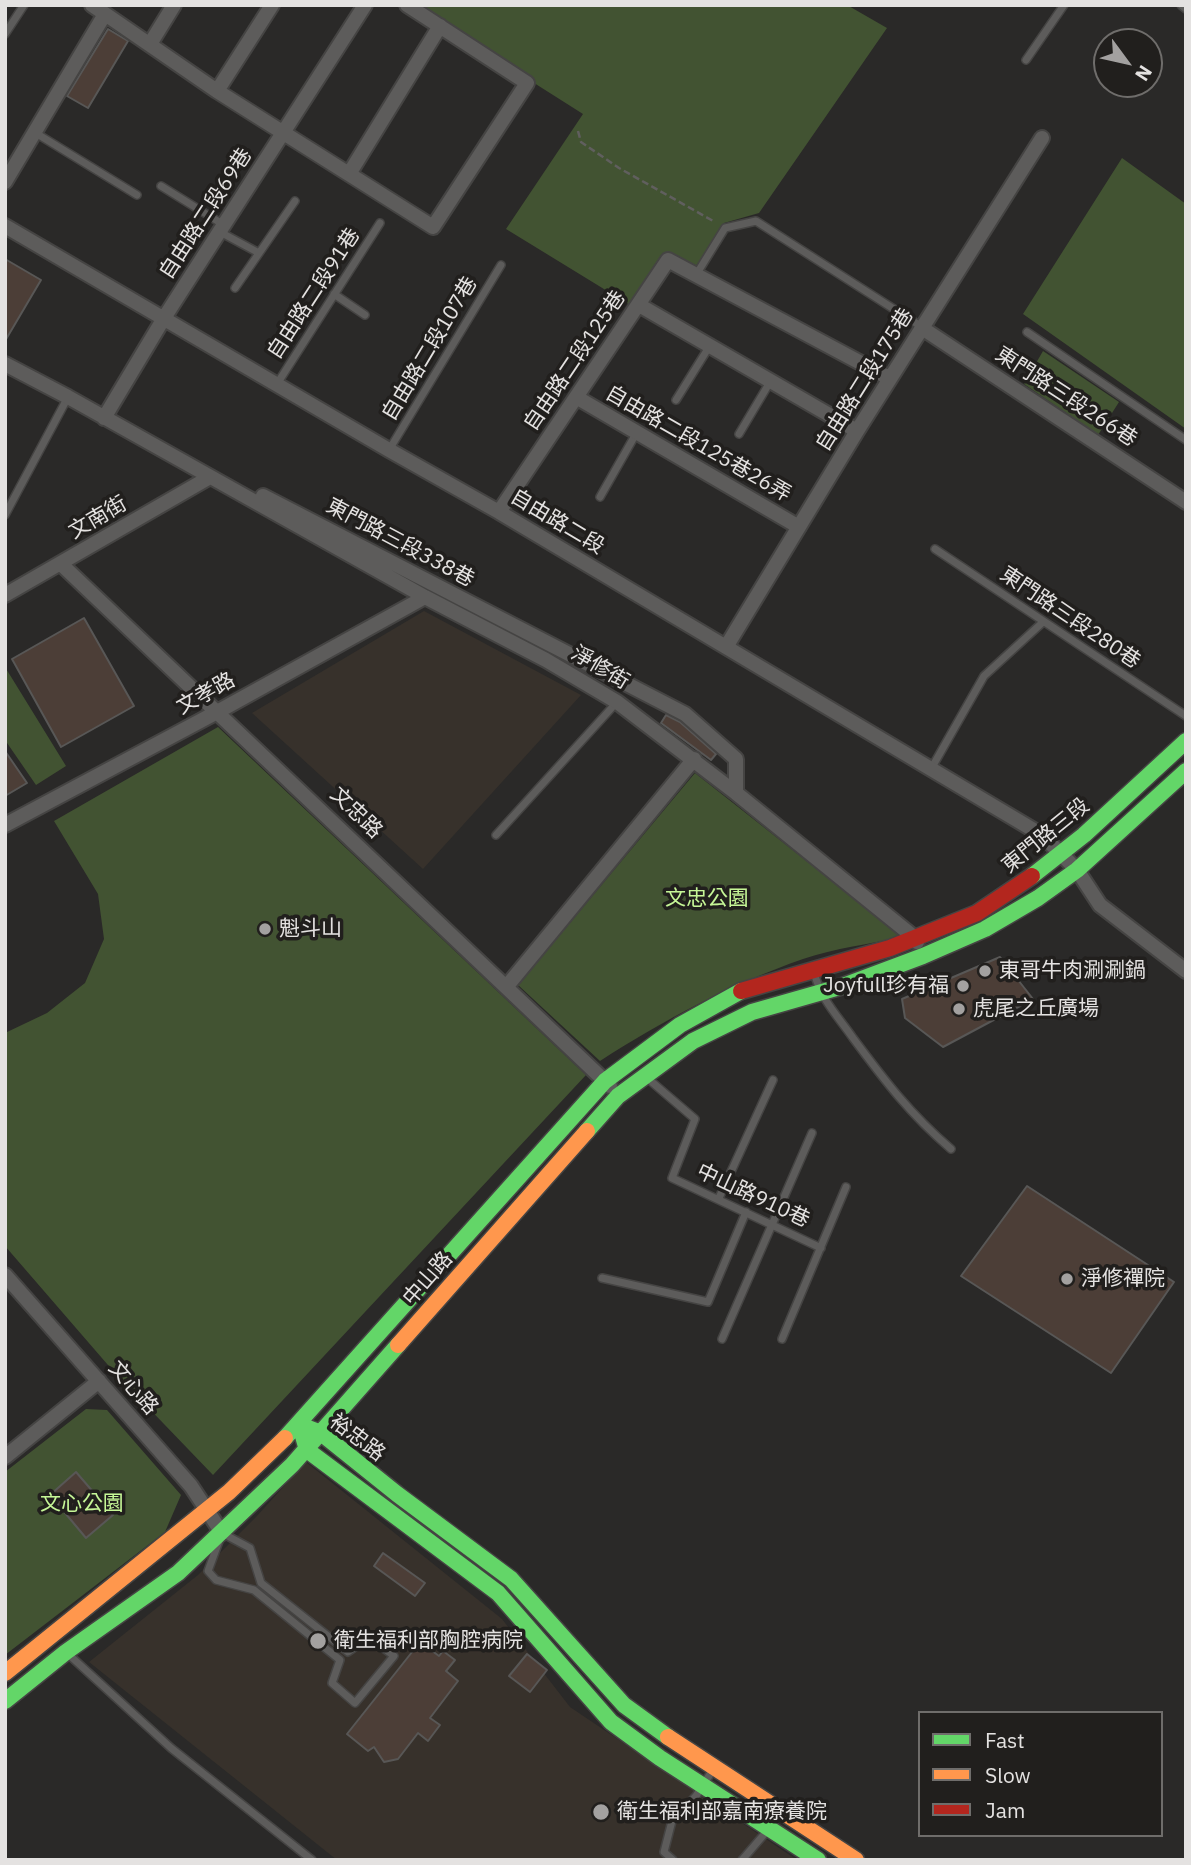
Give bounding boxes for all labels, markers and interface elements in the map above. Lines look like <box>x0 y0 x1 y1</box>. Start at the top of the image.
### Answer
north arrow <box>1093 28 1163 98</box>
text: N <box>1130 61 1158 86</box>
street label: 自由路二段69巷 <box>154 144 258 284</box>
street label: 自由路二段91巷 <box>262 224 366 364</box>
street label: 自由路二段107巷 <box>377 272 483 426</box>
street label: 自由路二段125巷 <box>519 286 631 436</box>
street label: 自由路二段175巷 <box>811 304 919 456</box>
street label: 東門路三段266巷 <box>990 342 1142 452</box>
street label: 自由路二段125巷26弄 <box>601 381 795 507</box>
street label: 自由路二段 <box>506 484 608 560</box>
street label: 文南街 <box>64 491 132 545</box>
street label: 東門路三段338巷 <box>322 493 478 593</box>
street label: 東門路三段280巷 <box>995 562 1145 674</box>
street label: 淨修街 <box>567 641 633 695</box>
street label: 文孝路 <box>172 668 240 720</box>
street label: 文忠路 <box>325 782 387 844</box>
street label: 東門路三段 <box>997 793 1095 879</box>
park label: 文忠公園 <box>665 886 749 912</box>
place label: 魁斗山 <box>279 916 342 942</box>
marker: 魁斗山 <box>257 921 273 937</box>
place label: 東哥牛肉涮涮鍋 <box>999 958 1146 984</box>
marker: 東哥牛肉涮涮鍋 <box>977 963 993 979</box>
place label: Joyfull珍有福 <box>823 973 949 999</box>
marker: Joyfull珍有福 <box>955 978 971 994</box>
place label: 虎尾之丘廣場 <box>973 996 1099 1022</box>
marker: 虎尾之丘廣場 <box>951 1001 967 1017</box>
street label: 中山路910巷 <box>692 1159 814 1233</box>
street label: 中山路 <box>398 1247 458 1311</box>
place label: 淨修禪院 <box>1081 1266 1165 1292</box>
marker: 淨修禪院 <box>1059 1271 1075 1287</box>
street label: 文心路 <box>103 1356 163 1420</box>
street label: 裕忠路 <box>324 1409 390 1467</box>
park label: 文心公園 <box>40 1491 124 1517</box>
place label: 衛生福利部胸腔病院 <box>334 1628 523 1654</box>
marker: 衛生福利部胸腔病院 <box>308 1631 328 1651</box>
legend <box>918 1711 1163 1837</box>
text: Fast <box>985 1726 1025 1754</box>
text: Slow <box>985 1761 1031 1789</box>
text: Jam <box>985 1796 1025 1824</box>
place label: 衛生福利部嘉南療養院 <box>617 1799 827 1825</box>
marker: 衛生福利部嘉南療養院 <box>591 1802 611 1822</box>

